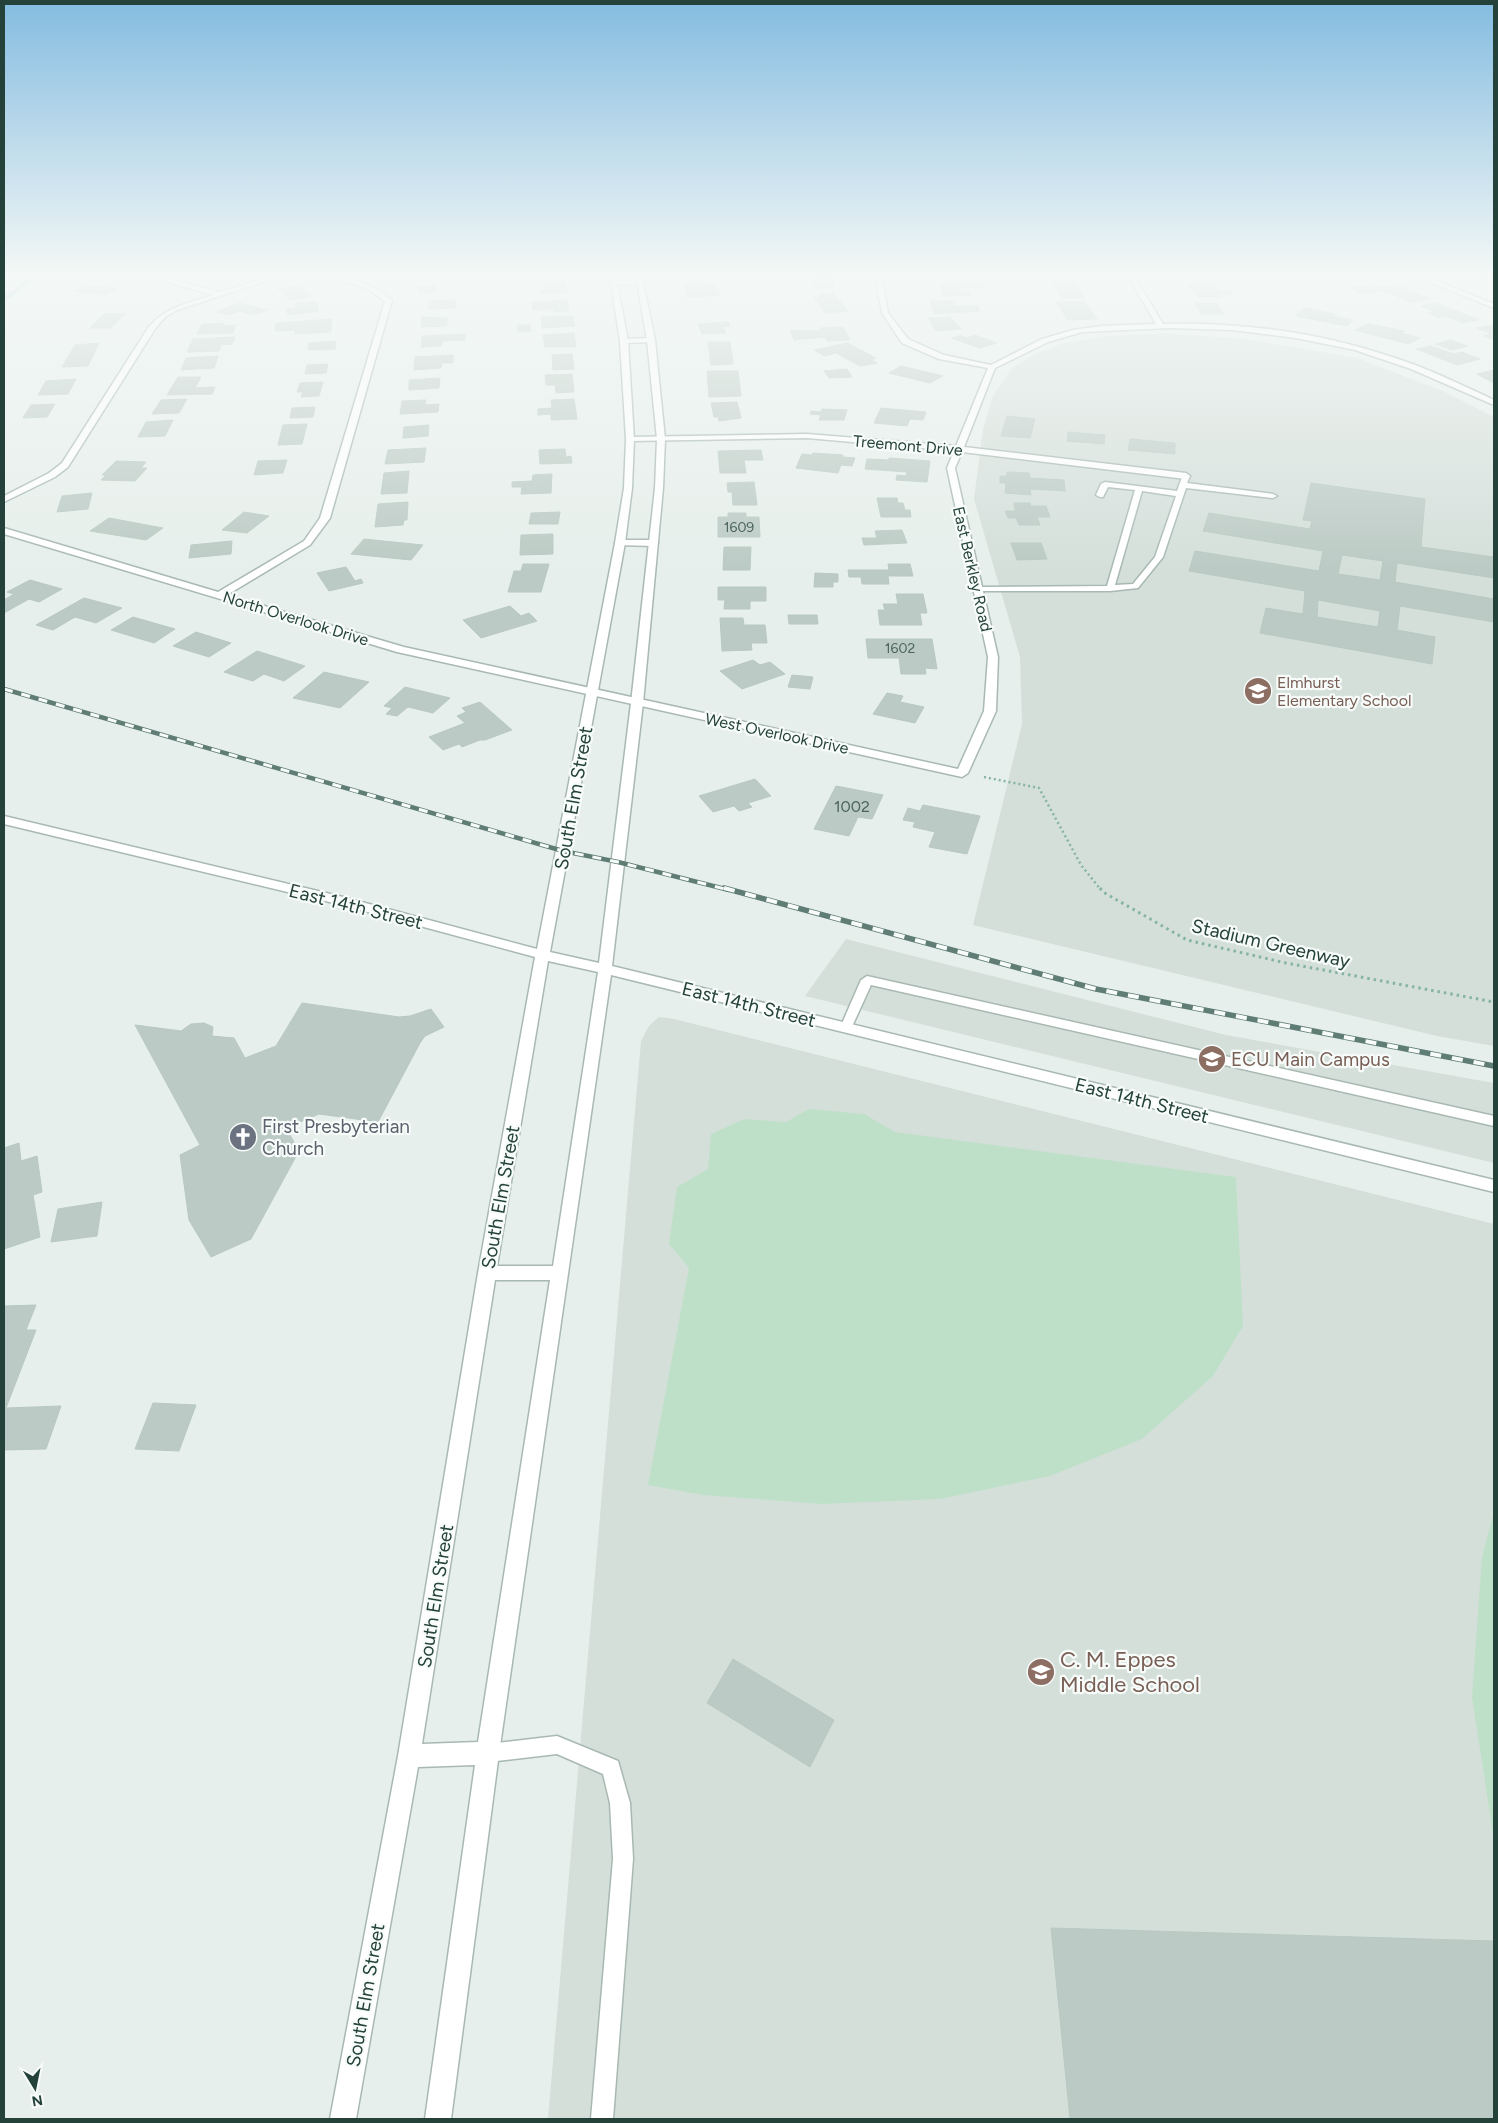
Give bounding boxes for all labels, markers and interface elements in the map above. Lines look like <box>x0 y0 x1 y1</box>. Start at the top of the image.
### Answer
street label: Treemont Drive <box>852 431 964 460</box>
street label: East Berkley Road <box>949 505 996 634</box>
house number: 1609 <box>724 519 754 536</box>
street label: North Overlook Drive <box>221 587 371 650</box>
house number: 1602 <box>885 640 915 657</box>
place label: Elmhurst Elementary School <box>1277 673 1411 710</box>
school or university icon: Elmhurst Elementary School <box>1243 676 1273 706</box>
street label: West Overlook Drive <box>703 709 851 758</box>
street label: South Elm Street <box>550 725 597 872</box>
house number: 1002 <box>834 797 870 816</box>
street label: East 14th Street <box>287 879 425 934</box>
street label: Stadium Greenway <box>1189 914 1352 973</box>
street label: East 14th Street <box>680 977 818 1032</box>
school or university icon: ECU Main Campus <box>1197 1044 1227 1074</box>
place label: ECU Main Campus <box>1231 1048 1390 1071</box>
street label: East 14th Street <box>1073 1073 1211 1128</box>
place label: First Presbyterian Church <box>262 1115 410 1160</box>
church icon: First Presbyterian Church <box>228 1122 258 1152</box>
street label: South Elm Street <box>477 1124 524 1271</box>
street label: South Elm Street <box>413 1523 458 1670</box>
place label: C. M. Eppes Middle School <box>1060 1646 1200 1698</box>
school or university icon: C. M. Eppes Middle School <box>1026 1657 1056 1687</box>
street label: South Elm Street <box>342 1922 389 2069</box>
north arrow <box>10 2063 60 2113</box>
text: N <box>30 2091 44 2110</box>

